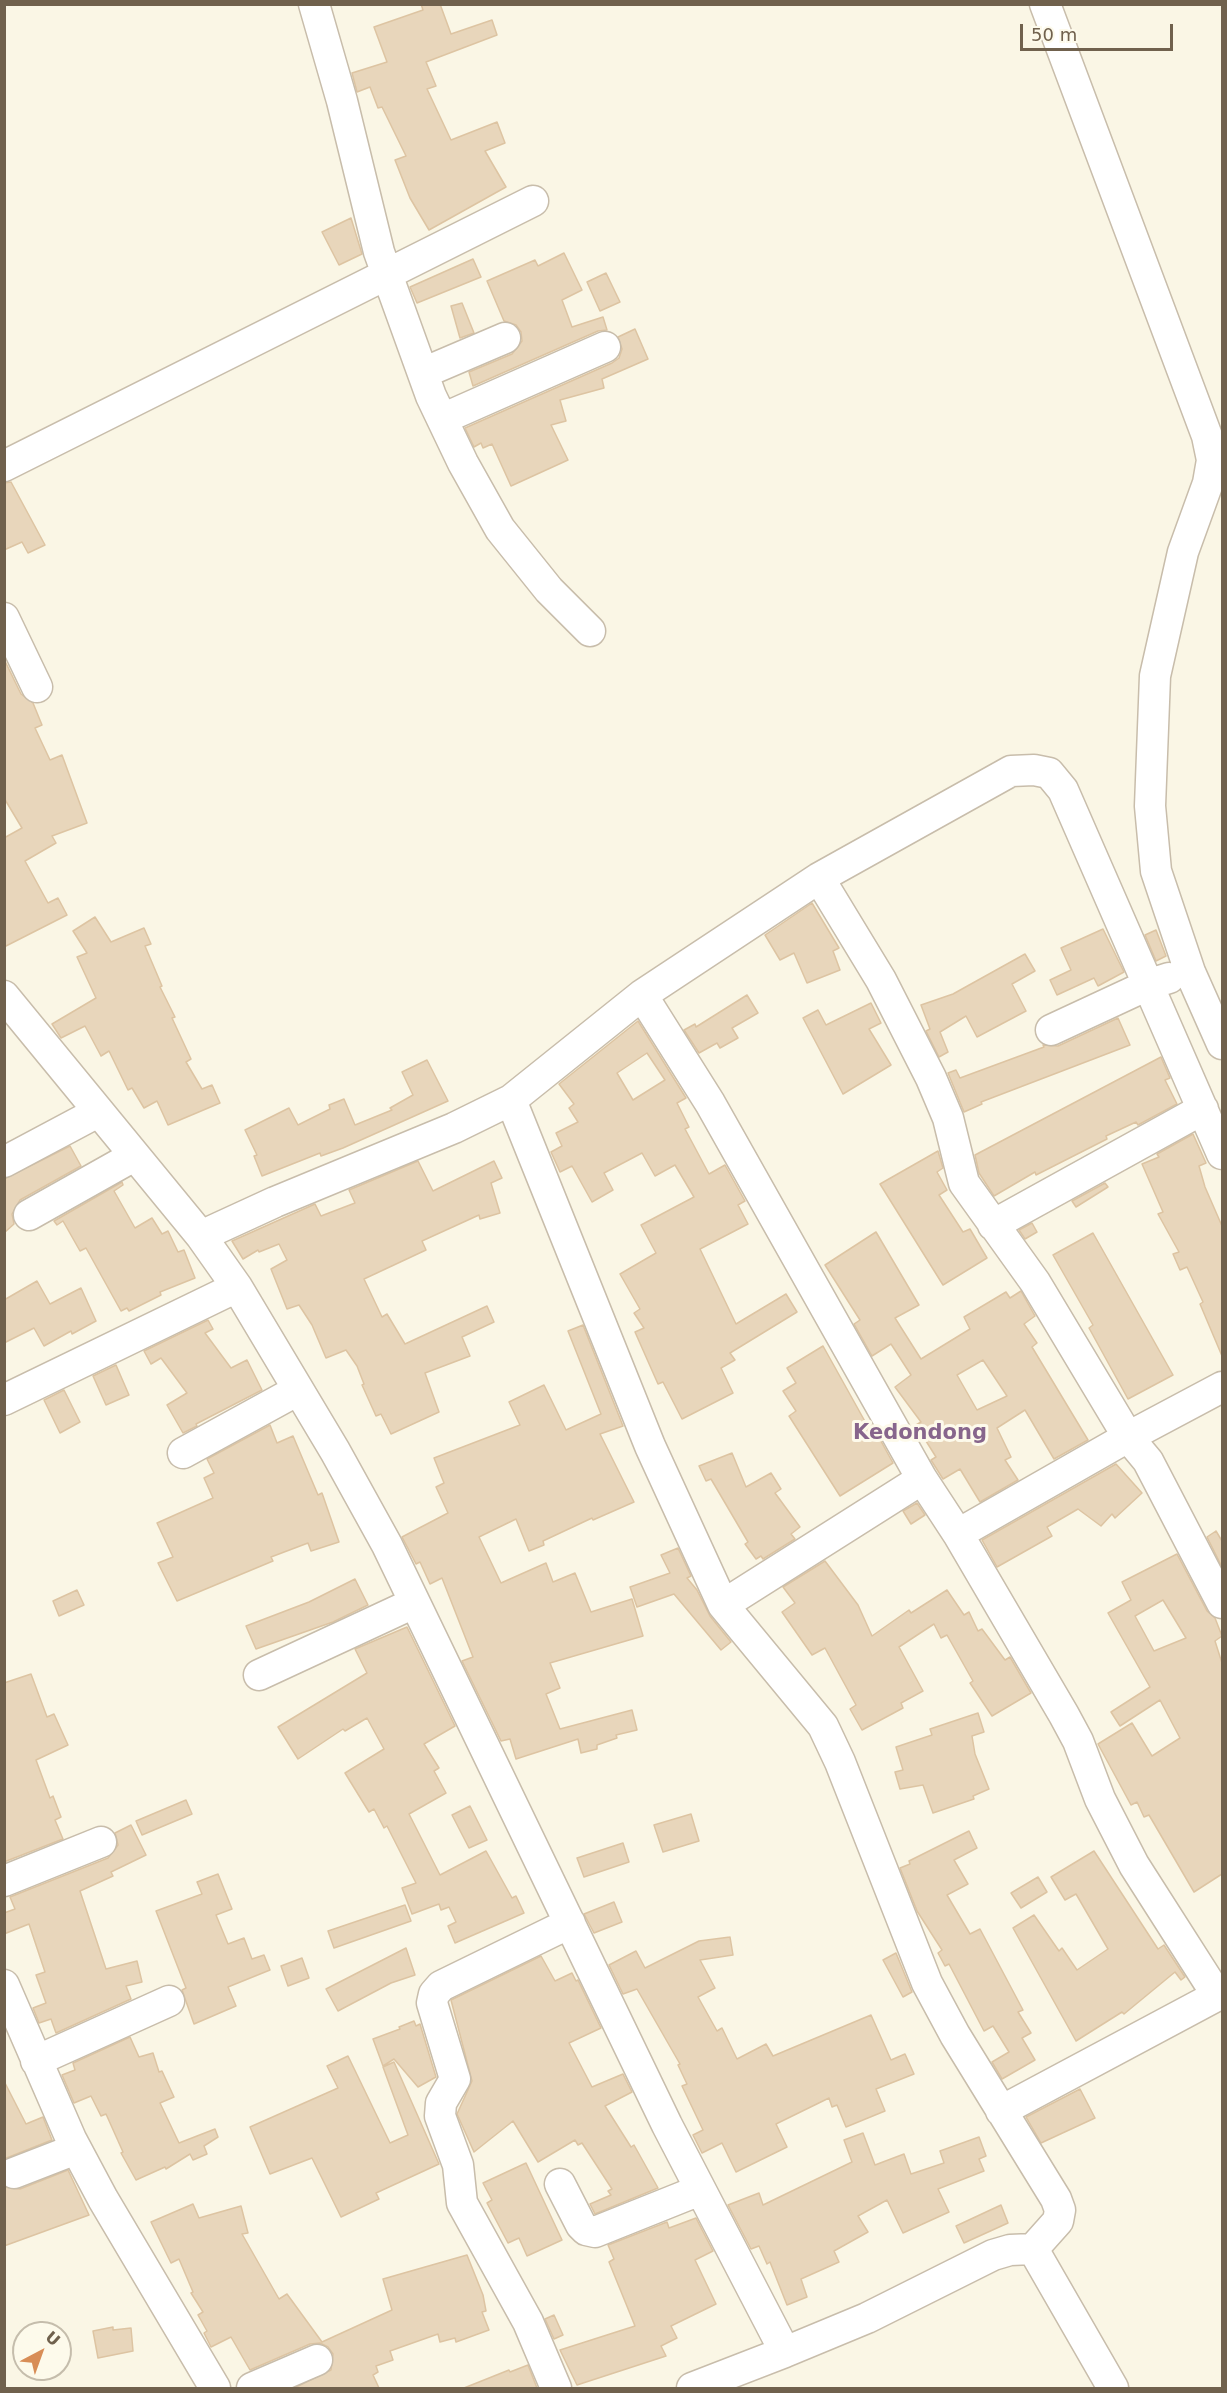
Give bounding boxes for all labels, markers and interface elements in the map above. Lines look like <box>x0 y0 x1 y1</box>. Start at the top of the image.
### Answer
scale bar <box>1023 12 1176 50</box>
text: 50 m <box>1031 24 1077 45</box>
district label: Kedondong <box>853 1421 987 1447</box>
north arrow <box>12 2321 72 2381</box>
text: U <box>42 2327 64 2350</box>

